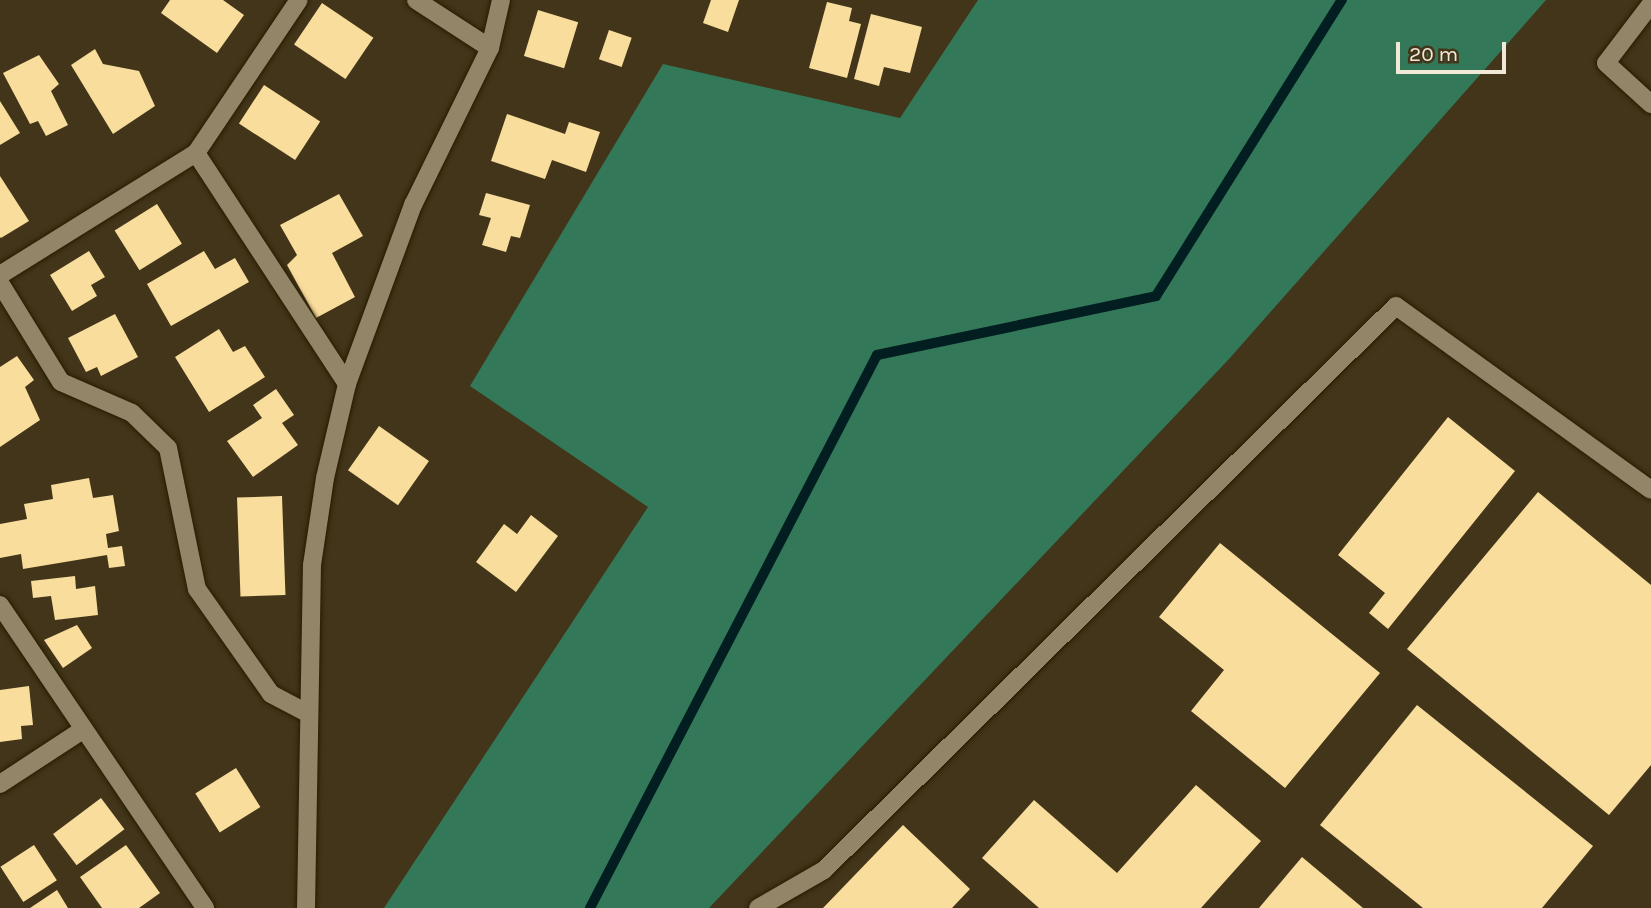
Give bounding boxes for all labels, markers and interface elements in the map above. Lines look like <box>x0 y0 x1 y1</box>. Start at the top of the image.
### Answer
scale bar <box>1399 28 1509 72</box>
text: 20 m <box>1409 42 1458 66</box>

